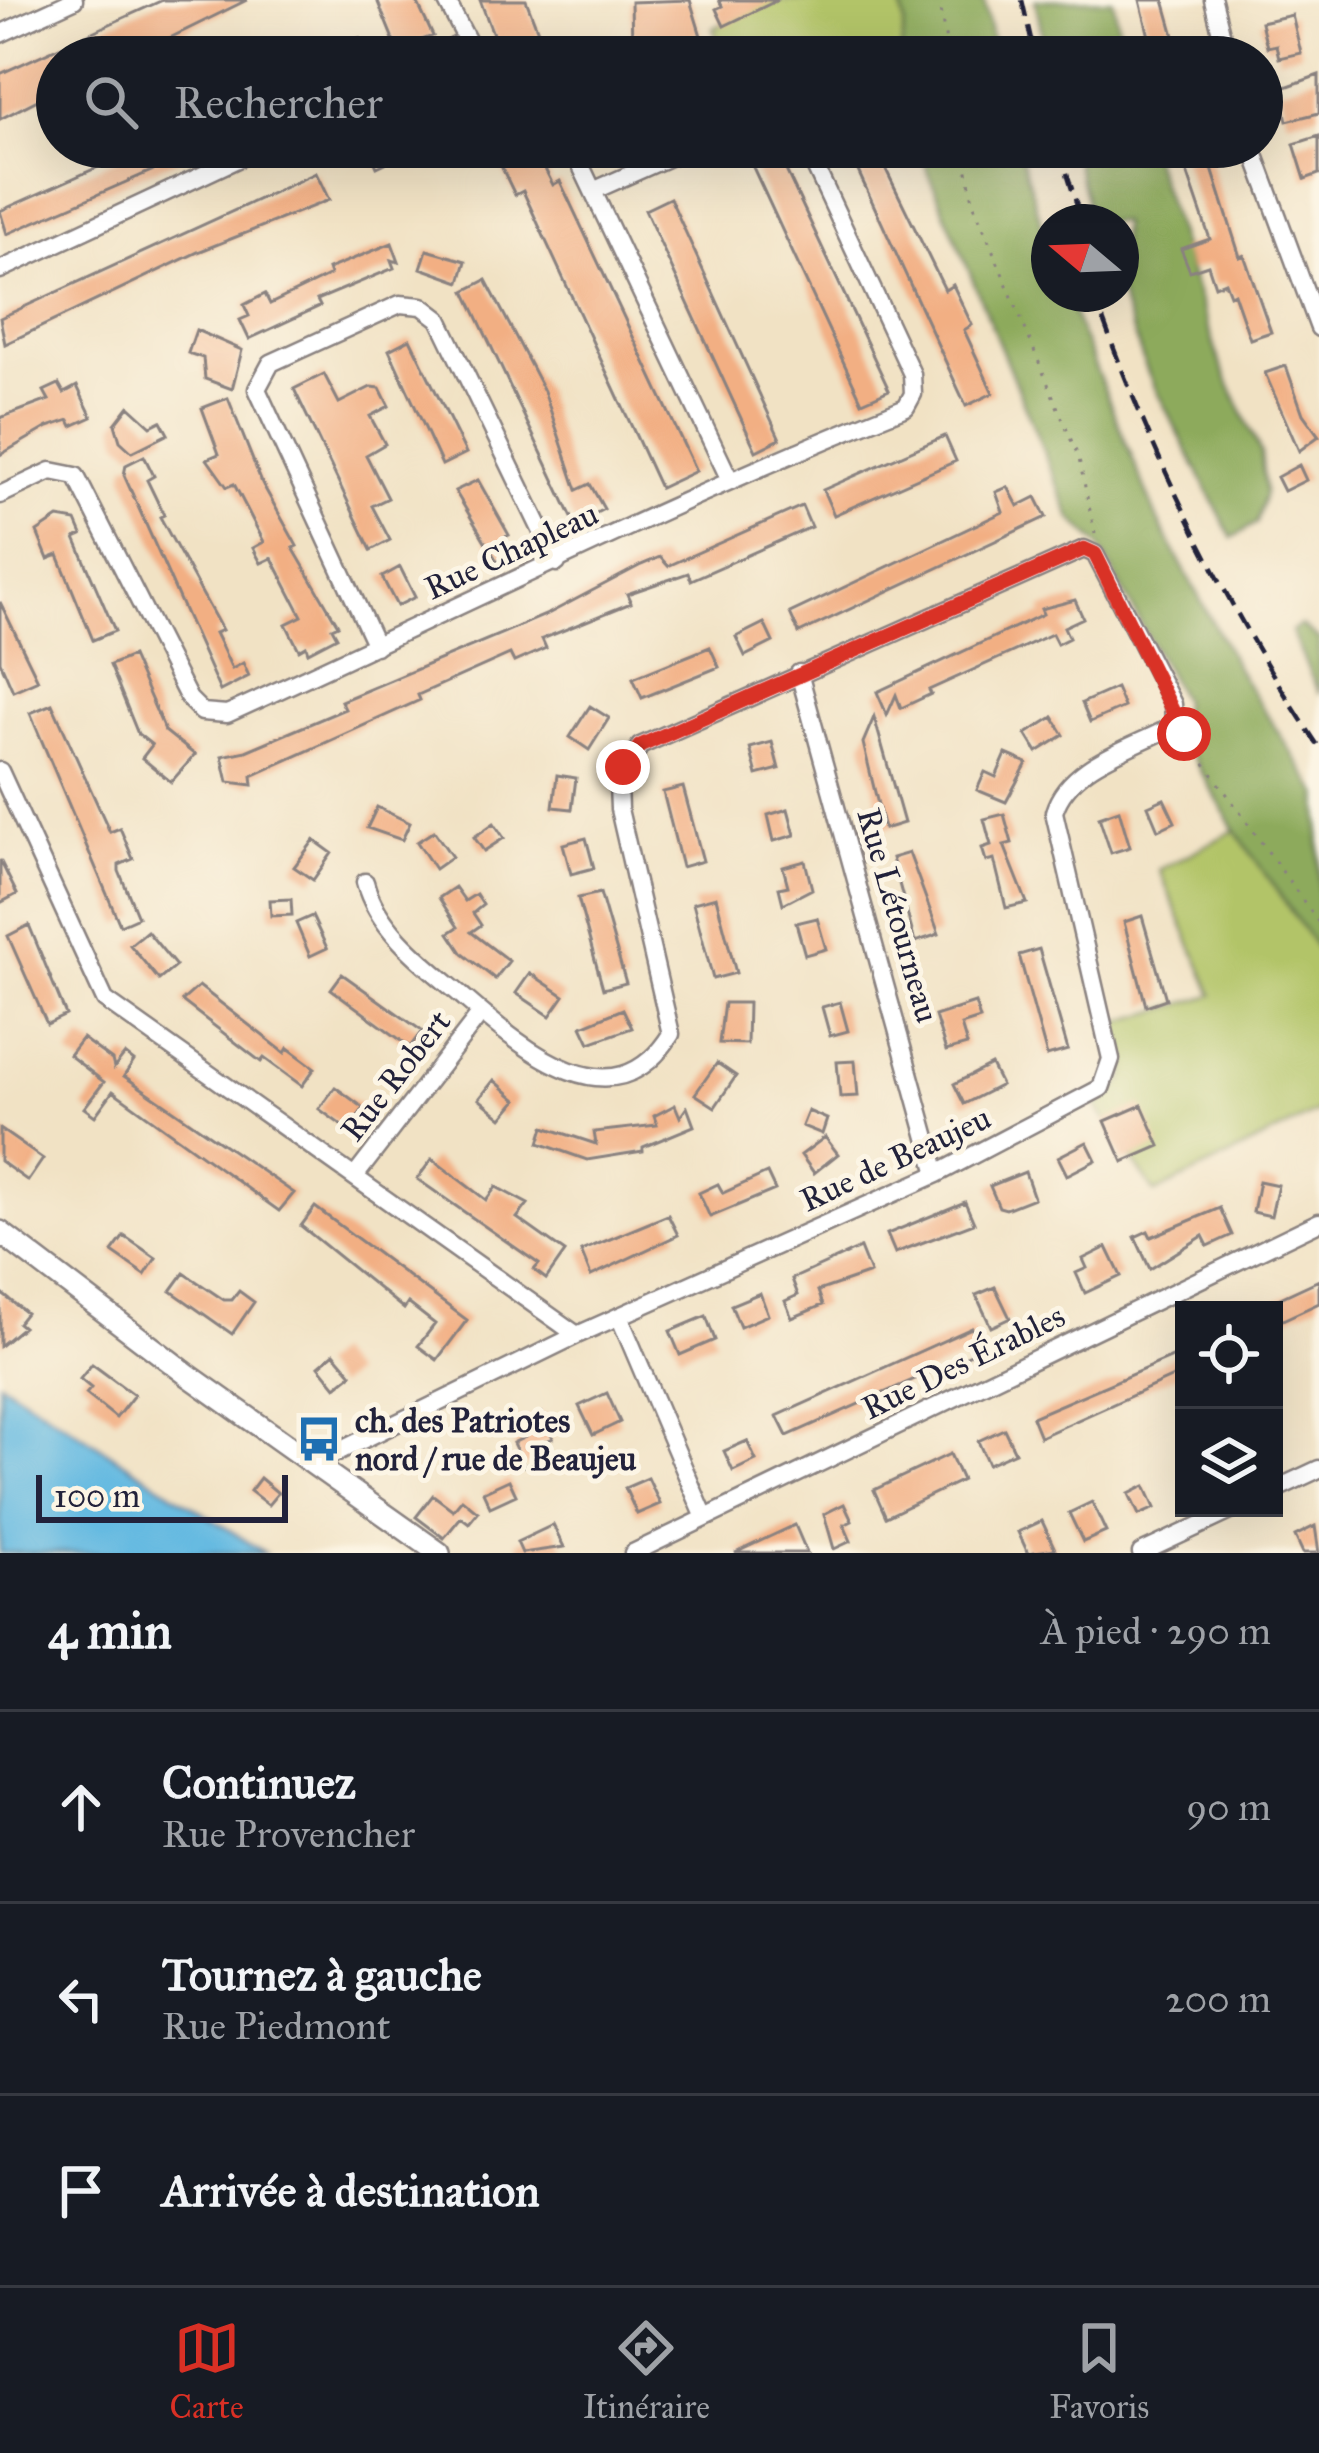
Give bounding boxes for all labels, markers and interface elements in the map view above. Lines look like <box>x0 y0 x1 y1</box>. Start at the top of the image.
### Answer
search box <box>36 36 1283 168</box>
icon: search <box>78 69 144 135</box>
text: Rechercher <box>174 75 383 130</box>
north arrow <box>1031 204 1139 312</box>
street label: Rue Chapleau <box>418 493 604 608</box>
route start <box>1157 707 1211 761</box>
route end <box>596 740 650 794</box>
street label: Rue Létourneau <box>848 803 948 1027</box>
street label: Rue Robert <box>332 1002 459 1149</box>
street label: Rue de Beaujeu <box>794 1097 997 1220</box>
street label: Rue Des Érables <box>855 1294 1071 1428</box>
map controls <box>1175 1301 1283 1517</box>
button: locate <box>1175 1301 1283 1409</box>
place label: ch. des Patriotes nord / rue de Beaujeu <box>355 1401 637 1479</box>
button: layers <box>1175 1409 1283 1517</box>
bus stop icon: ch. des Patriotes nord / rue de Beaujeu <box>294 1414 344 1464</box>
scale bar <box>36 1469 288 1522</box>
text: 100 m <box>54 1476 140 1516</box>
text: 4 min <box>48 1600 172 1662</box>
text: À pied · 290 m <box>1041 1607 1271 1655</box>
text: Continuez <box>162 1755 356 1810</box>
icon: ahead <box>48 1774 114 1840</box>
text: 90 m <box>1186 1783 1271 1831</box>
text: Rue Provencher <box>162 1810 415 1858</box>
text: Tournez à gauche <box>162 1947 482 2002</box>
icon: left <box>48 1966 114 2032</box>
text: 200 m <box>1165 1975 1271 2023</box>
text: Rue Piedmont <box>162 2002 391 2050</box>
icon: arrive <box>48 2158 114 2224</box>
text: Arrivée à destination <box>162 2163 540 2218</box>
tab: Carte <box>170 2315 244 2427</box>
tab: Itinéraire <box>583 2315 710 2427</box>
tab: Favoris <box>1049 2315 1149 2427</box>

